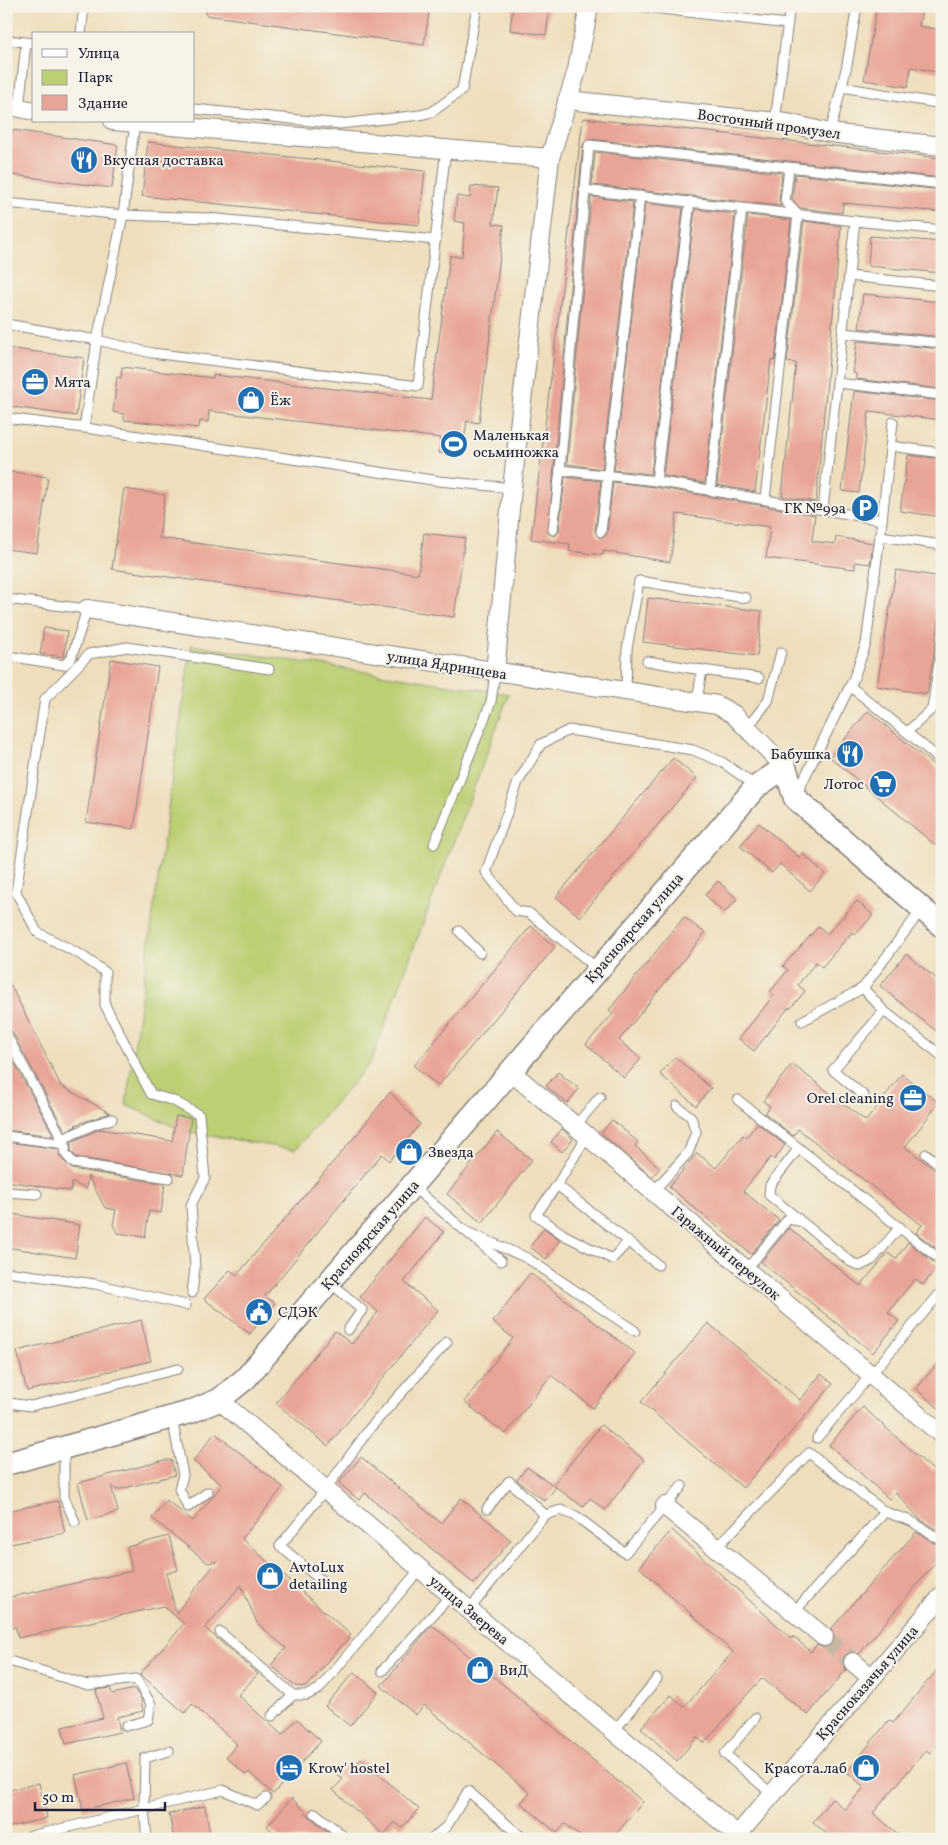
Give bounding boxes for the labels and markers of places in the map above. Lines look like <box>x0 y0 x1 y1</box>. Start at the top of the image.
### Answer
restaurant icon: Вкусная доставка <box>69 145 99 175</box>
place label: Вкусная доставка <box>103 151 224 172</box>
office icon: Мята <box>20 367 50 397</box>
place label: Мята <box>54 373 91 394</box>
shop icon: Ёж <box>236 385 266 415</box>
place label: Ёж <box>270 391 291 412</box>
place label: Маленькая осьминожка <box>473 426 559 464</box>
sports icon: Маленькая осьминожка <box>439 429 469 459</box>
parking icon: ГК №99а <box>850 493 880 523</box>
place label: ГК №99а <box>784 499 846 520</box>
restaurant icon: Бабушка <box>835 739 865 769</box>
place label: Бабушка <box>770 745 831 766</box>
supermarket icon: Лотос <box>868 769 898 799</box>
place label: Лотос <box>824 775 864 796</box>
office icon: Orel cleaning <box>898 1083 928 1113</box>
place label: Orel cleaning <box>807 1089 894 1110</box>
shop icon: Звезда <box>394 1137 424 1167</box>
place label: Звезда <box>428 1143 474 1164</box>
public building icon: СДЭК <box>244 1297 274 1327</box>
place label: СДЭК <box>278 1303 318 1324</box>
place label: AvtoLux detailing <box>289 1558 348 1596</box>
shop icon: AvtoLux detailing <box>255 1561 285 1591</box>
shop icon: ВиД <box>465 1655 495 1685</box>
place label: ВиД <box>499 1661 528 1682</box>
hotel icon: Krow' hostel <box>274 1753 304 1783</box>
shop icon: Красота.лаб <box>851 1753 881 1783</box>
place label: Krow' hostel <box>308 1759 390 1780</box>
place label: Красота.лаб <box>764 1759 847 1780</box>

